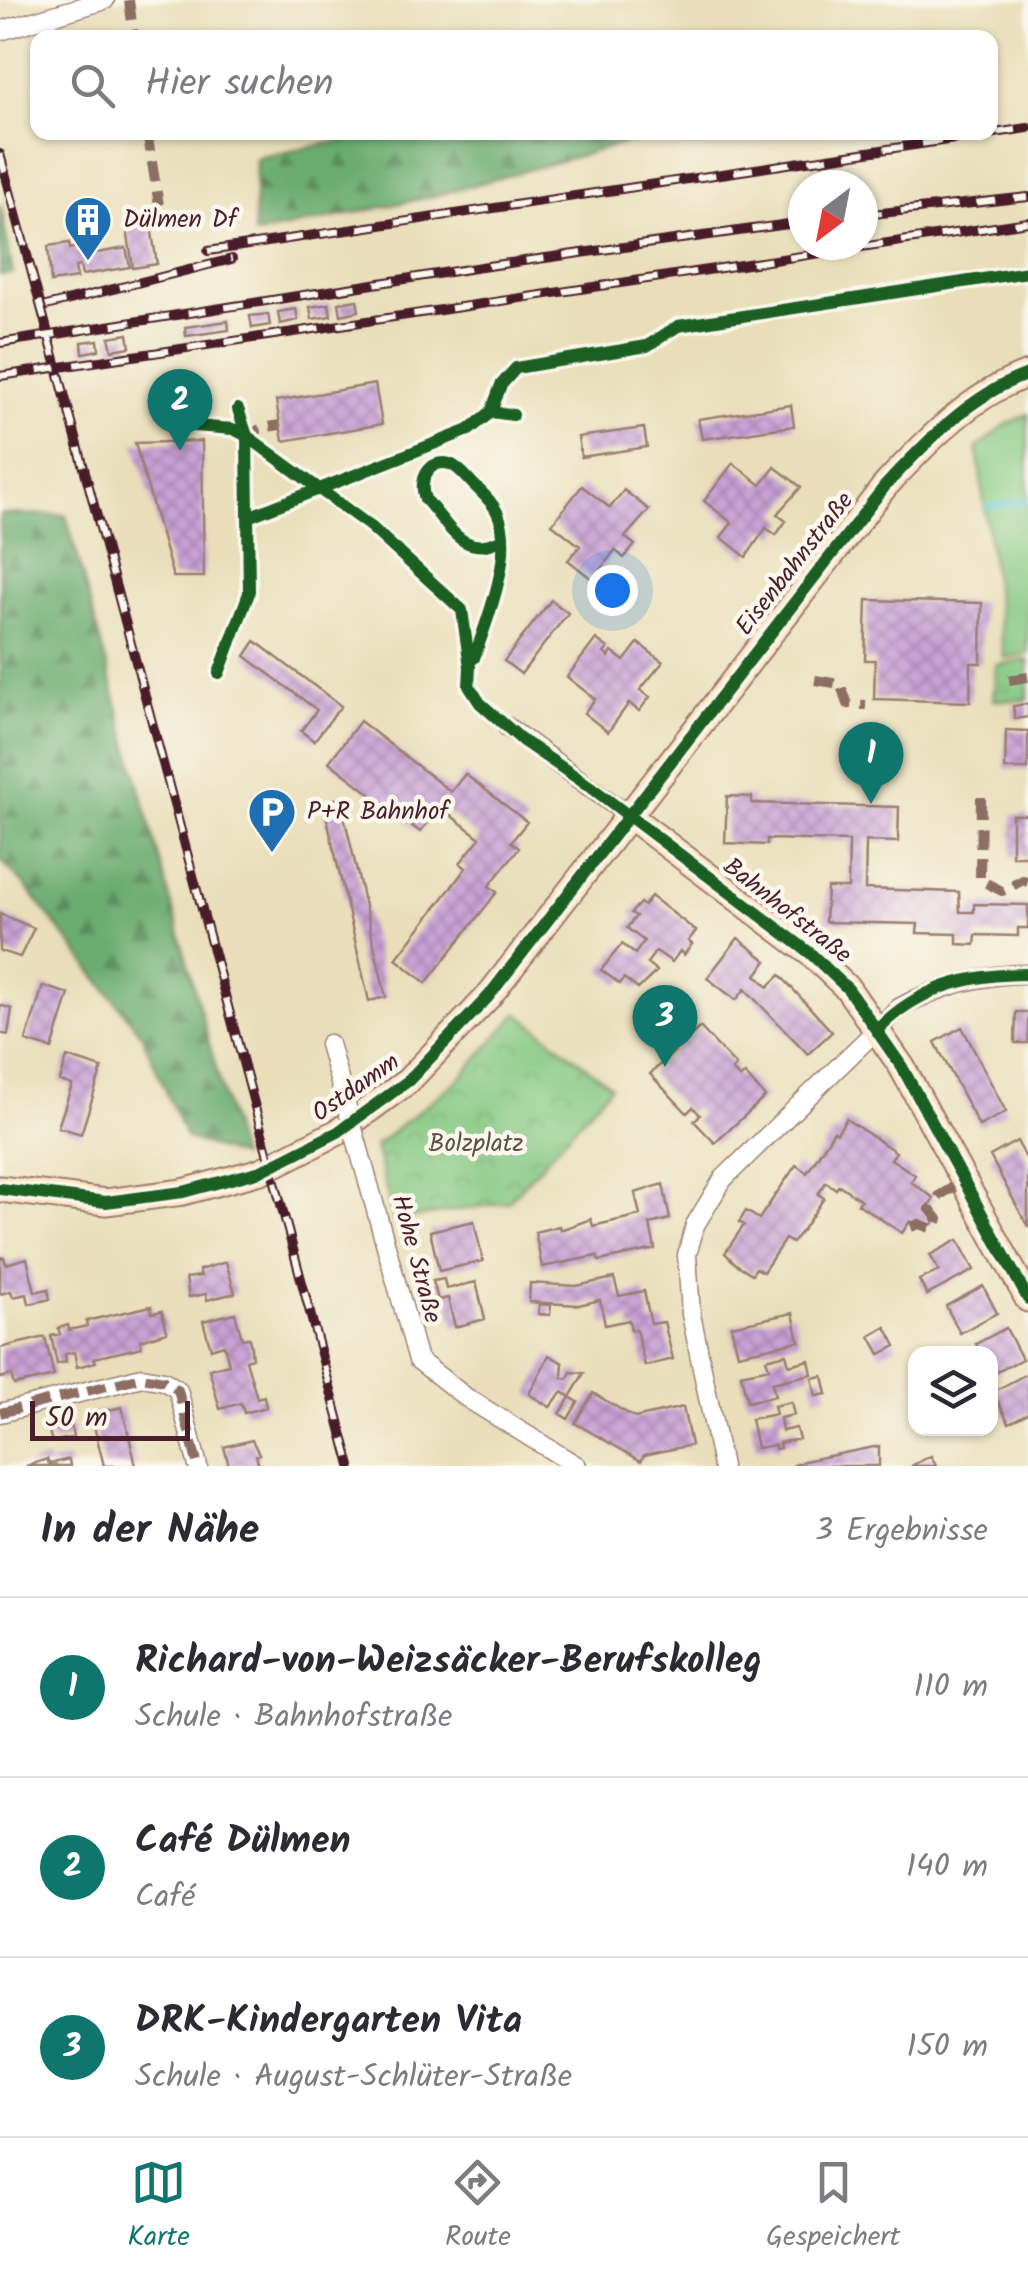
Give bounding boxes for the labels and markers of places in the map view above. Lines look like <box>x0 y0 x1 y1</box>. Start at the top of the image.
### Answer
building icon: Dülmen Df <box>62 194 114 262</box>
place label: Dülmen Df <box>123 200 240 240</box>
pin: 2 <box>148 368 212 451</box>
pin: 1 <box>838 722 904 804</box>
parking icon: P+R Bahnhof <box>246 786 298 854</box>
place label: P+R Bahnhof <box>307 792 451 832</box>
pin: 3 <box>632 984 698 1067</box>

